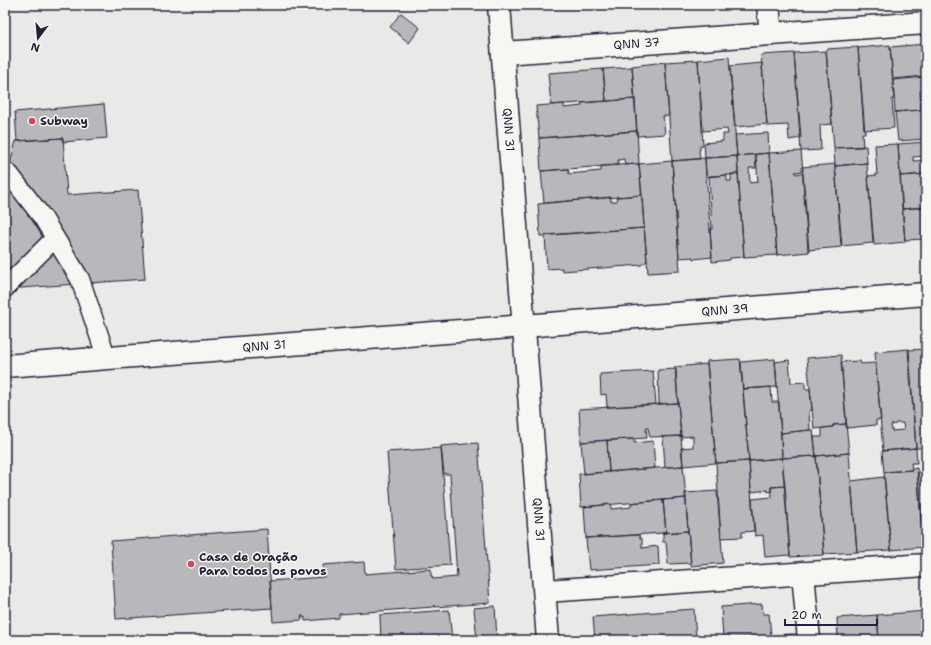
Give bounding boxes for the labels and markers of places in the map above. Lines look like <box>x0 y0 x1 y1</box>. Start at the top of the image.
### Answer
place label: Subway <box>40 113 88 129</box>
marker: Subway <box>27 116 37 126</box>
place label: Casa de Oração Para todos os povos <box>199 549 327 579</box>
marker: Casa de Oração Para todos os povos <box>186 559 196 569</box>

